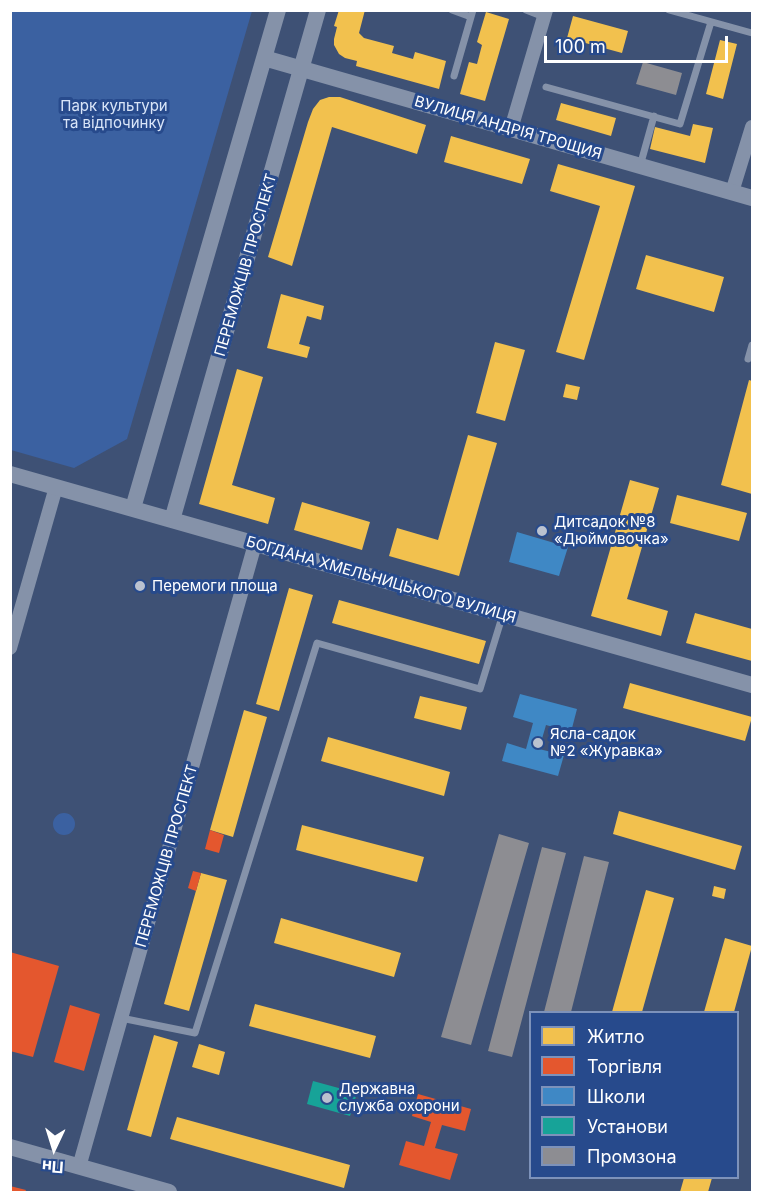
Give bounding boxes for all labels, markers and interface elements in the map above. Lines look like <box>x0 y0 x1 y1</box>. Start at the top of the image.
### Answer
scale bar <box>547 24 732 62</box>
text: 100 m <box>555 36 606 57</box>
street label: ВУЛИЦЯ АНДРІЯ ТРОЩИЯ <box>412 93 604 163</box>
park label: Парк культури та відпочинку <box>60 97 168 132</box>
street label: ПЕРЕМОЖЦІВ ПРОСПЕКТ <box>211 172 281 358</box>
place label: Дитсадок №8 «Дюймовочка» <box>554 513 669 548</box>
marker: Дитсадок №8 «Дюймовочка» <box>535 524 549 538</box>
street label: БОГДАНА ХМЕЛЬНИЦЬКОГО ВУЛИЦЯ <box>244 533 518 627</box>
place label: Перемоги площа <box>152 577 278 595</box>
marker: Перемоги площа <box>133 579 147 593</box>
place label: Ясла-садок №2 «Журавка» <box>550 725 663 760</box>
marker: Ясла-садок №2 «Журавка» <box>531 736 545 750</box>
street label: ПЕРЕМОЖЦІВ ПРОСПЕКТ <box>132 763 202 949</box>
legend <box>529 1011 739 1179</box>
text: Житло <box>587 1026 644 1047</box>
text: Торгівля <box>587 1056 662 1077</box>
place label: Державна служба охорони <box>339 1080 460 1115</box>
text: Школи <box>587 1086 645 1107</box>
marker: Державна служба охорони <box>320 1091 334 1105</box>
text: Установи <box>587 1116 668 1137</box>
north arrow <box>24 1119 84 1179</box>
text: Промзона <box>587 1146 677 1167</box>
text: Пн <box>41 1156 64 1178</box>

